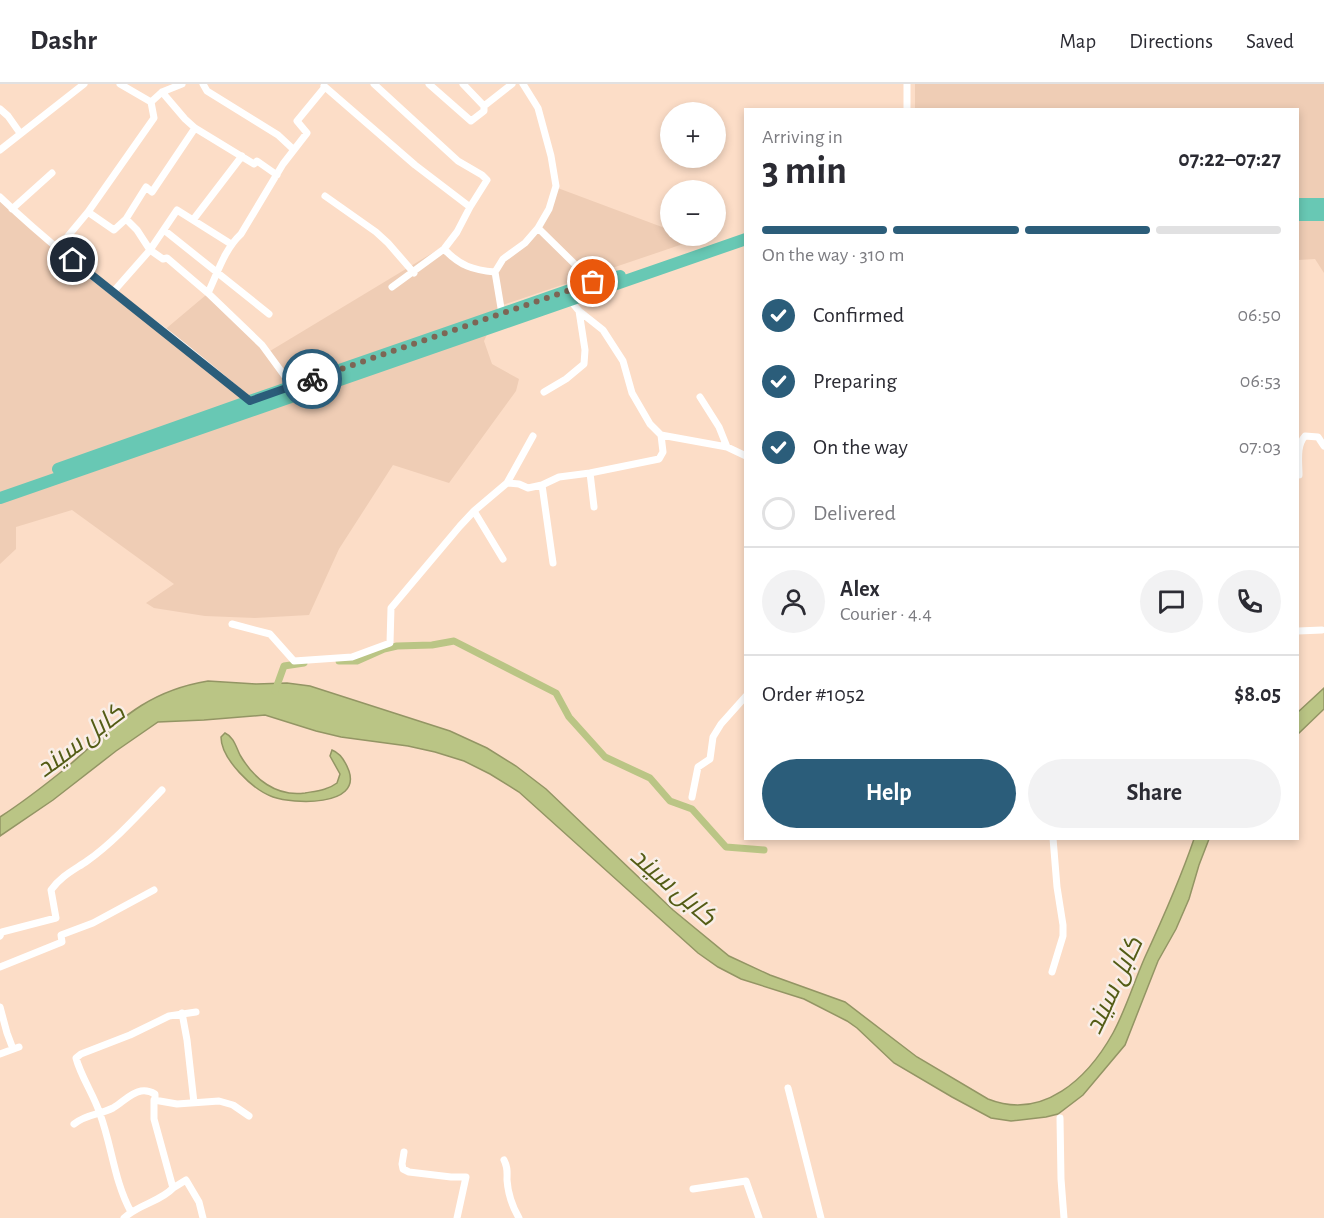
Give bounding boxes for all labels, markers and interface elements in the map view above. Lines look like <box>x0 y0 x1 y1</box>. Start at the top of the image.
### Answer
text: Dashr <box>30 27 97 55</box>
text: Map <box>1060 31 1096 52</box>
text: Directions <box>1129 31 1213 52</box>
text: Saved <box>1246 31 1294 52</box>
map controls <box>660 102 726 246</box>
button: + <box>660 102 726 168</box>
text: Arriving in <box>762 127 843 147</box>
text: 07:22–07:27 <box>1178 148 1281 170</box>
text: 3 min <box>762 152 847 191</box>
button: − <box>660 180 726 246</box>
pin <box>47 234 98 285</box>
icon: home <box>56 243 89 276</box>
text: On the way · 310 m <box>762 245 904 265</box>
pin <box>567 256 618 307</box>
icon: bag <box>576 265 609 298</box>
icon: check <box>762 299 795 332</box>
text: Confirmed <box>813 304 904 326</box>
text: 06:50 <box>1238 305 1281 325</box>
courier <box>282 349 342 409</box>
icon: bike <box>296 363 329 396</box>
icon: check <box>762 365 795 398</box>
text: Preparing <box>813 370 897 392</box>
text: 06:53 <box>1240 371 1281 391</box>
icon: check <box>762 431 795 464</box>
text: On the way <box>813 436 908 458</box>
text: 07:03 <box>1239 437 1281 457</box>
text: Delivered <box>813 502 896 524</box>
button: person <box>762 570 825 633</box>
button: chat <box>1140 570 1203 633</box>
button: phone <box>1218 570 1281 633</box>
text: Alex <box>840 578 880 600</box>
text: Courier · 4.4 <box>840 604 932 624</box>
text: Order #1052 <box>762 683 865 705</box>
text: $8.05 <box>1234 683 1281 705</box>
water label: کابل سيند <box>31 699 132 784</box>
button: Help <box>762 759 1016 828</box>
button: Share <box>1028 759 1281 828</box>
water label: کابل سيند <box>624 843 722 933</box>
water label: کابل سيند <box>1080 932 1150 1039</box>

